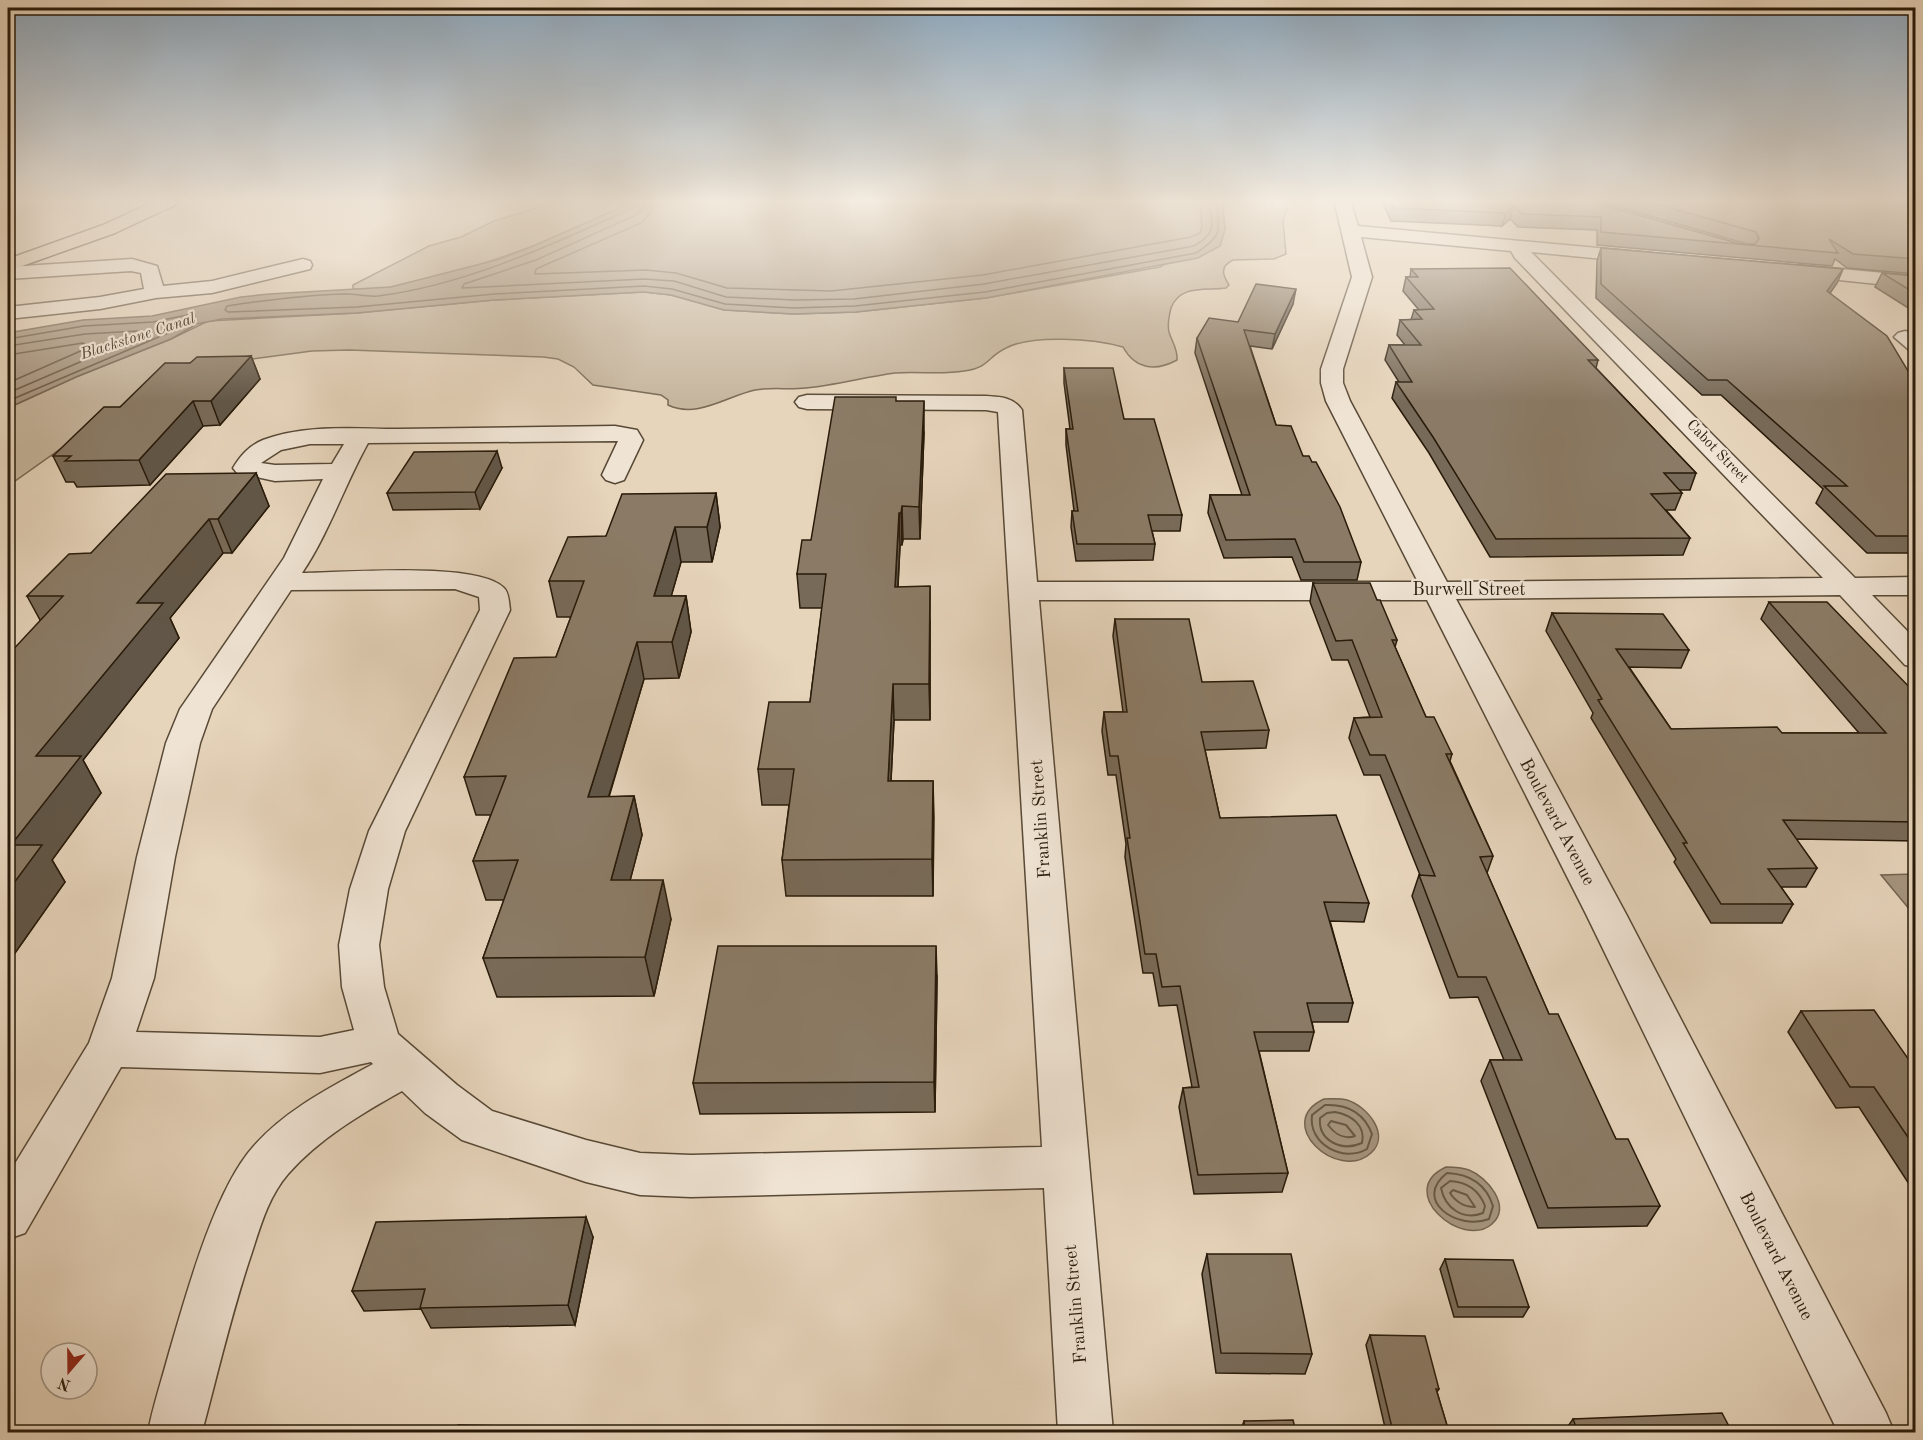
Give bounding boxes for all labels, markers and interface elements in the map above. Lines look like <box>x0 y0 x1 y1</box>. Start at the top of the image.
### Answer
water label: Blackstone Canal <box>78 311 198 363</box>
street label: Cabot Street <box>1683 417 1751 487</box>
street label: Burwell Street <box>1412 581 1526 599</box>
street label: Boulevard Avenue <box>1516 756 1598 888</box>
street label: Franklin Street <box>1028 759 1054 879</box>
street label: Boulevard Avenue <box>1736 1189 1816 1323</box>
street label: Franklin Street <box>1062 1244 1090 1364</box>
north arrow <box>39 1341 99 1401</box>
text: N <box>55 1373 73 1393</box>

